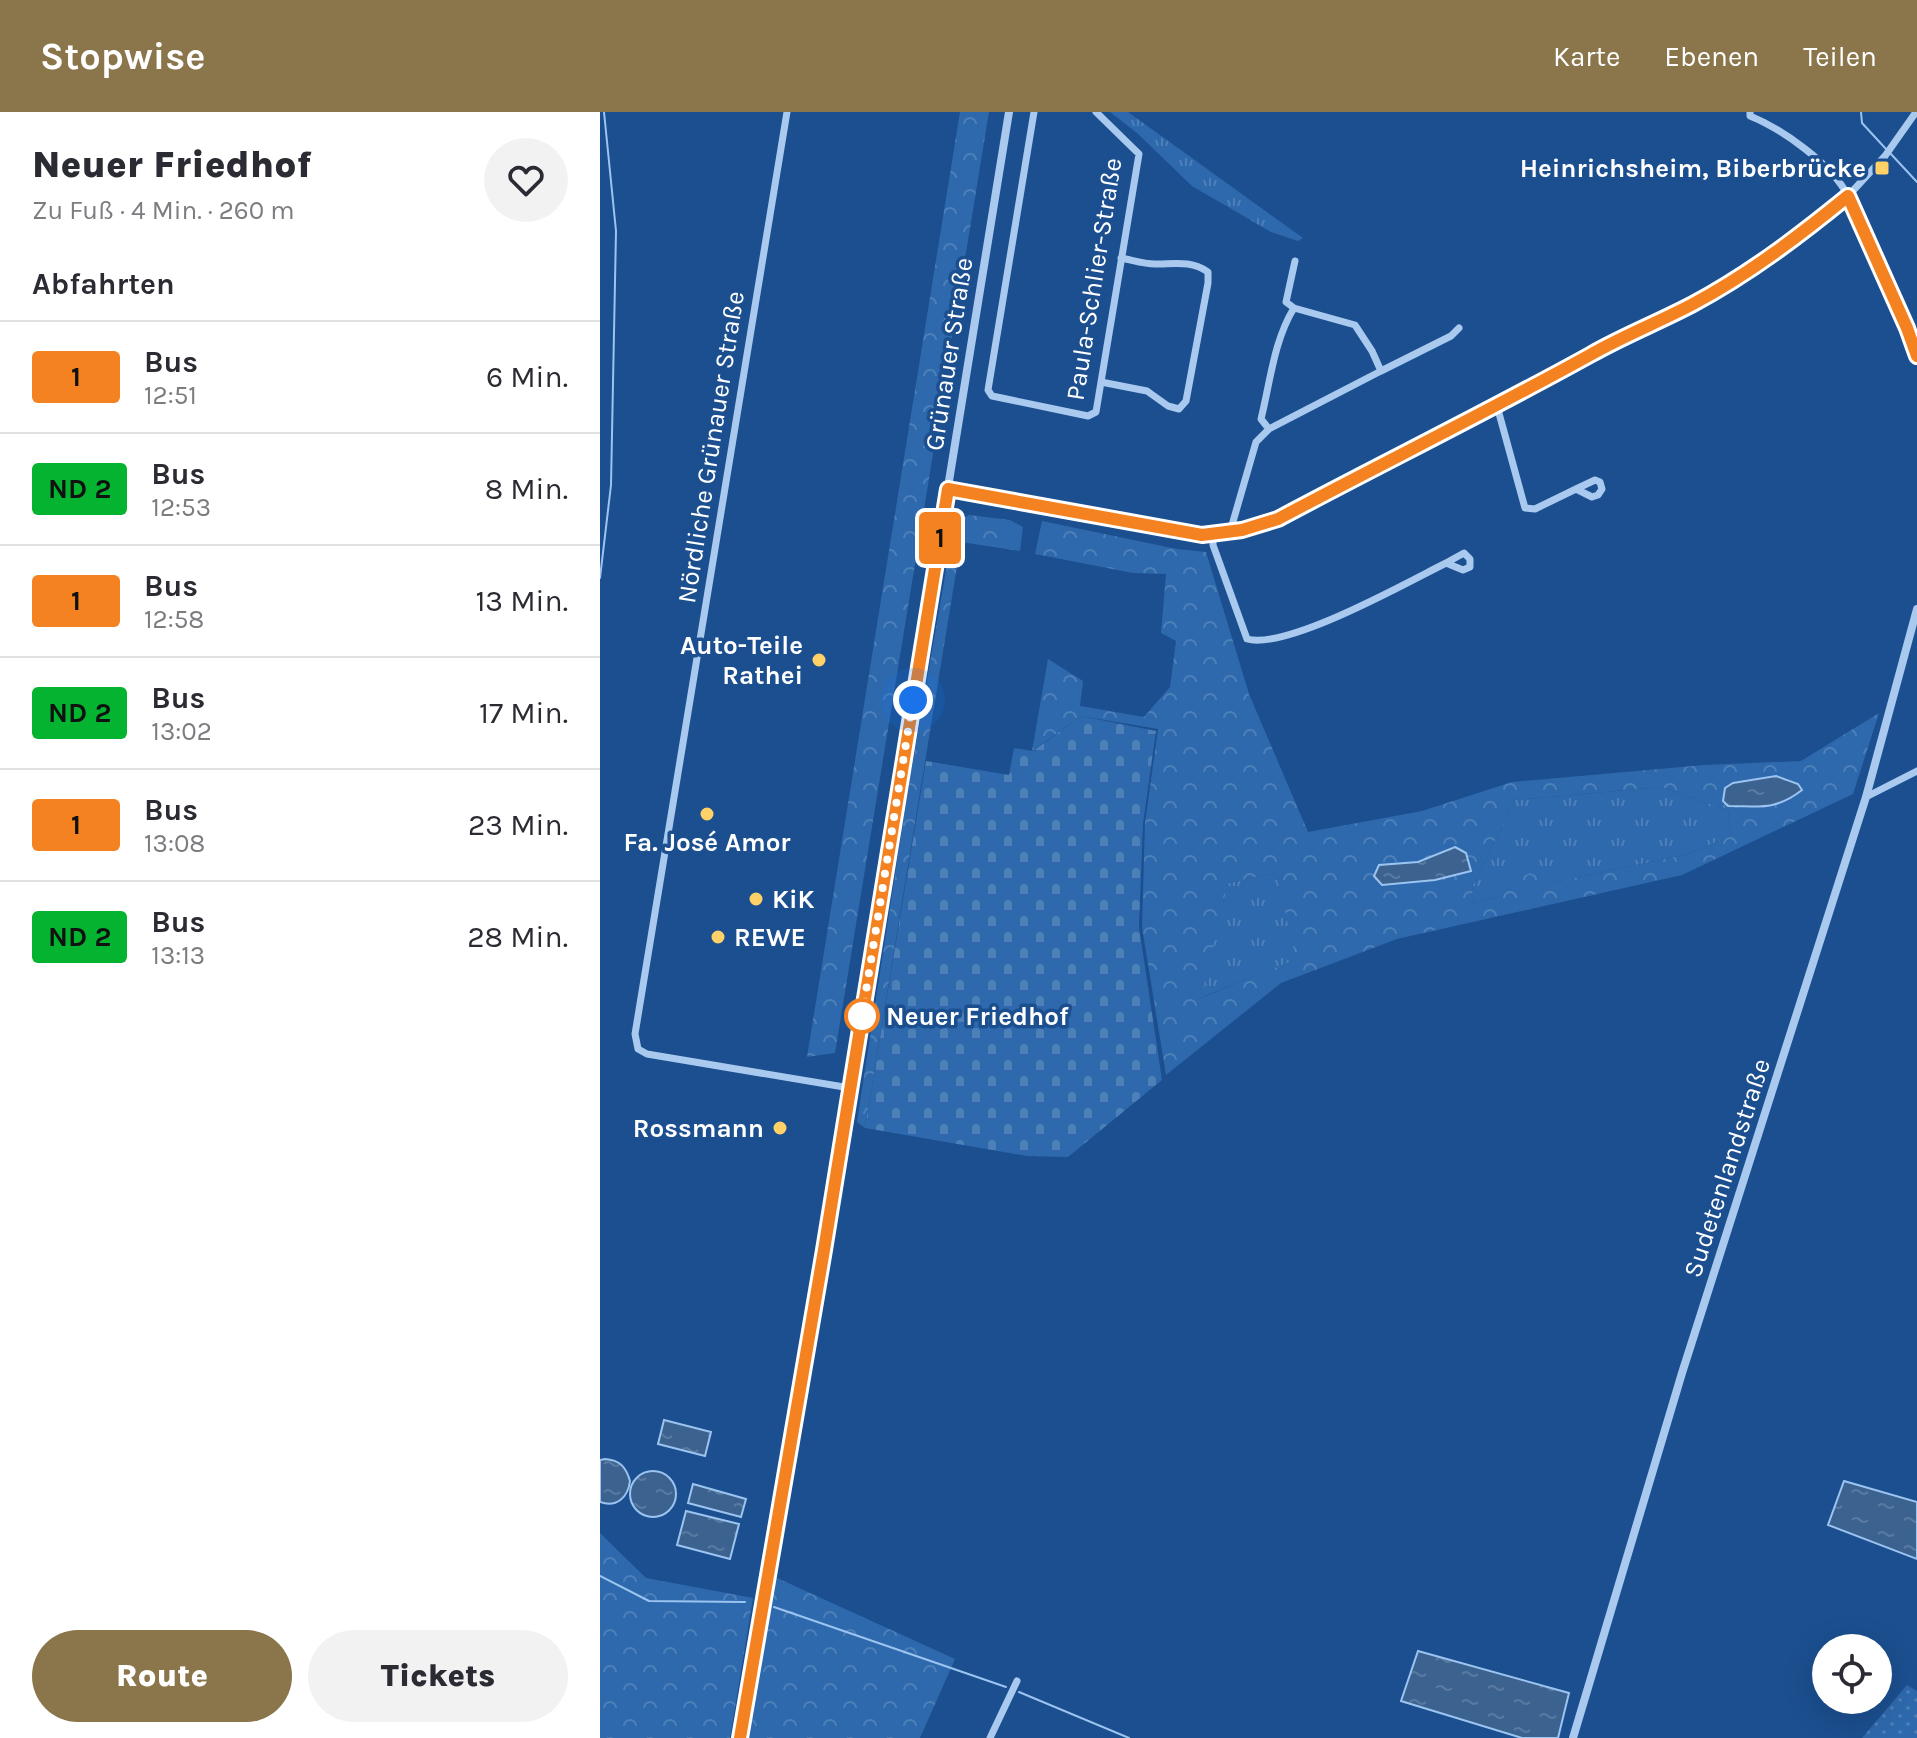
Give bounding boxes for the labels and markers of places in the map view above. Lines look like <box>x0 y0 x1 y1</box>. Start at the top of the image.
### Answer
place label: Heinrichsheim, Biberbrücke <box>1520 153 1866 184</box>
marker: Heinrichsheim, Biberbrücke <box>1873 159 1891 177</box>
place label: Auto-Teile Rathei <box>680 630 803 691</box>
marker: Auto-Teile Rathei <box>810 651 828 669</box>
marker: Fa. José Amor <box>698 805 716 823</box>
place label: Fa. José Amor <box>623 827 791 858</box>
place label: KiK <box>772 884 815 915</box>
marker: KiK <box>747 890 765 908</box>
place label: REWE <box>734 922 806 953</box>
marker: REWE <box>709 928 727 946</box>
marker: Neuer Friedhof <box>845 999 879 1033</box>
place label: Neuer Friedhof <box>886 1001 1069 1032</box>
place label: Rossmann <box>633 1113 764 1144</box>
marker: Rossmann <box>771 1119 789 1137</box>

